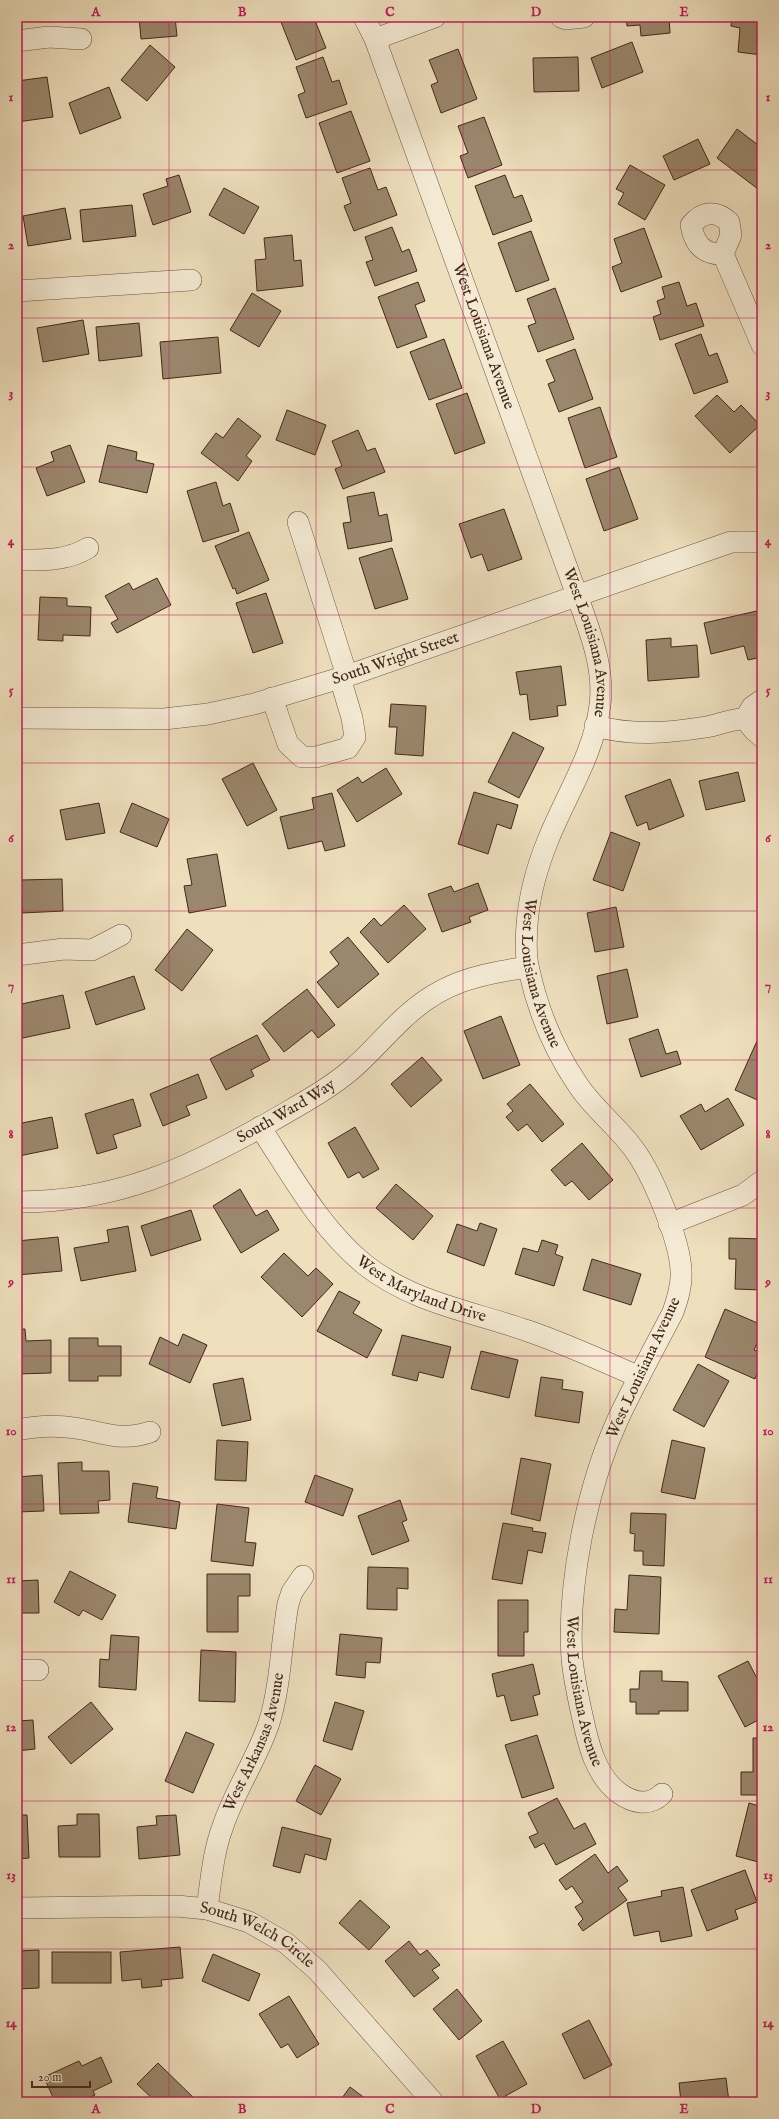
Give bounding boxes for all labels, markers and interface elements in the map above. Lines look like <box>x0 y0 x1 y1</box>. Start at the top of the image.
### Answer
text: A <box>91 4 102 21</box>
text: B <box>238 4 247 21</box>
text: C <box>385 4 395 21</box>
text: D <box>531 4 542 21</box>
text: E <box>679 4 689 21</box>
text: 1 <box>9 89 14 106</box>
text: 1 <box>766 89 771 106</box>
text: 2 <box>8 237 14 254</box>
text: 2 <box>765 237 771 254</box>
street label: West Louisiana Avenue <box>447 261 519 412</box>
text: 3 <box>9 385 14 402</box>
text: 3 <box>766 385 771 402</box>
text: 4 <box>8 533 15 550</box>
text: 4 <box>765 533 772 550</box>
street label: West Louisiana Avenue <box>558 565 611 719</box>
street label: South Wright Street <box>330 628 462 690</box>
text: 5 <box>9 682 14 699</box>
text: 5 <box>766 682 771 699</box>
text: 6 <box>8 830 14 847</box>
text: 6 <box>765 830 771 847</box>
street label: West Louisiana Avenue <box>516 897 565 1051</box>
text: 7 <box>8 978 14 995</box>
text: 7 <box>765 978 771 995</box>
street label: South Ward Way <box>234 1075 339 1148</box>
text: 8 <box>8 1126 14 1143</box>
text: 8 <box>765 1126 771 1143</box>
street label: West Maryland Drive <box>352 1252 488 1327</box>
text: 9 <box>7 1274 14 1291</box>
text: 9 <box>764 1274 771 1291</box>
street label: West Louisiana Avenue <box>602 1294 686 1442</box>
text: 10 <box>5 1423 17 1440</box>
text: 10 <box>762 1423 774 1440</box>
text: 11 <box>6 1571 16 1588</box>
text: 11 <box>763 1571 773 1588</box>
street label: West Louisiana Avenue <box>561 1615 606 1770</box>
street label: West Arkansas Avenue <box>220 1672 289 1815</box>
text: 12 <box>6 1719 16 1736</box>
text: 12 <box>763 1719 773 1736</box>
text: 13 <box>6 1867 16 1884</box>
text: 13 <box>763 1867 773 1884</box>
street label: South Welch Circle <box>199 1898 318 1973</box>
text: 14 <box>5 2015 17 2032</box>
text: 14 <box>762 2015 774 2032</box>
scale bar <box>32 2063 90 2089</box>
text: 20 m <box>38 2070 61 2085</box>
text: A <box>91 2101 102 2118</box>
text: B <box>238 2101 247 2118</box>
text: C <box>385 2101 395 2118</box>
text: D <box>531 2101 542 2118</box>
text: E <box>679 2101 689 2118</box>

